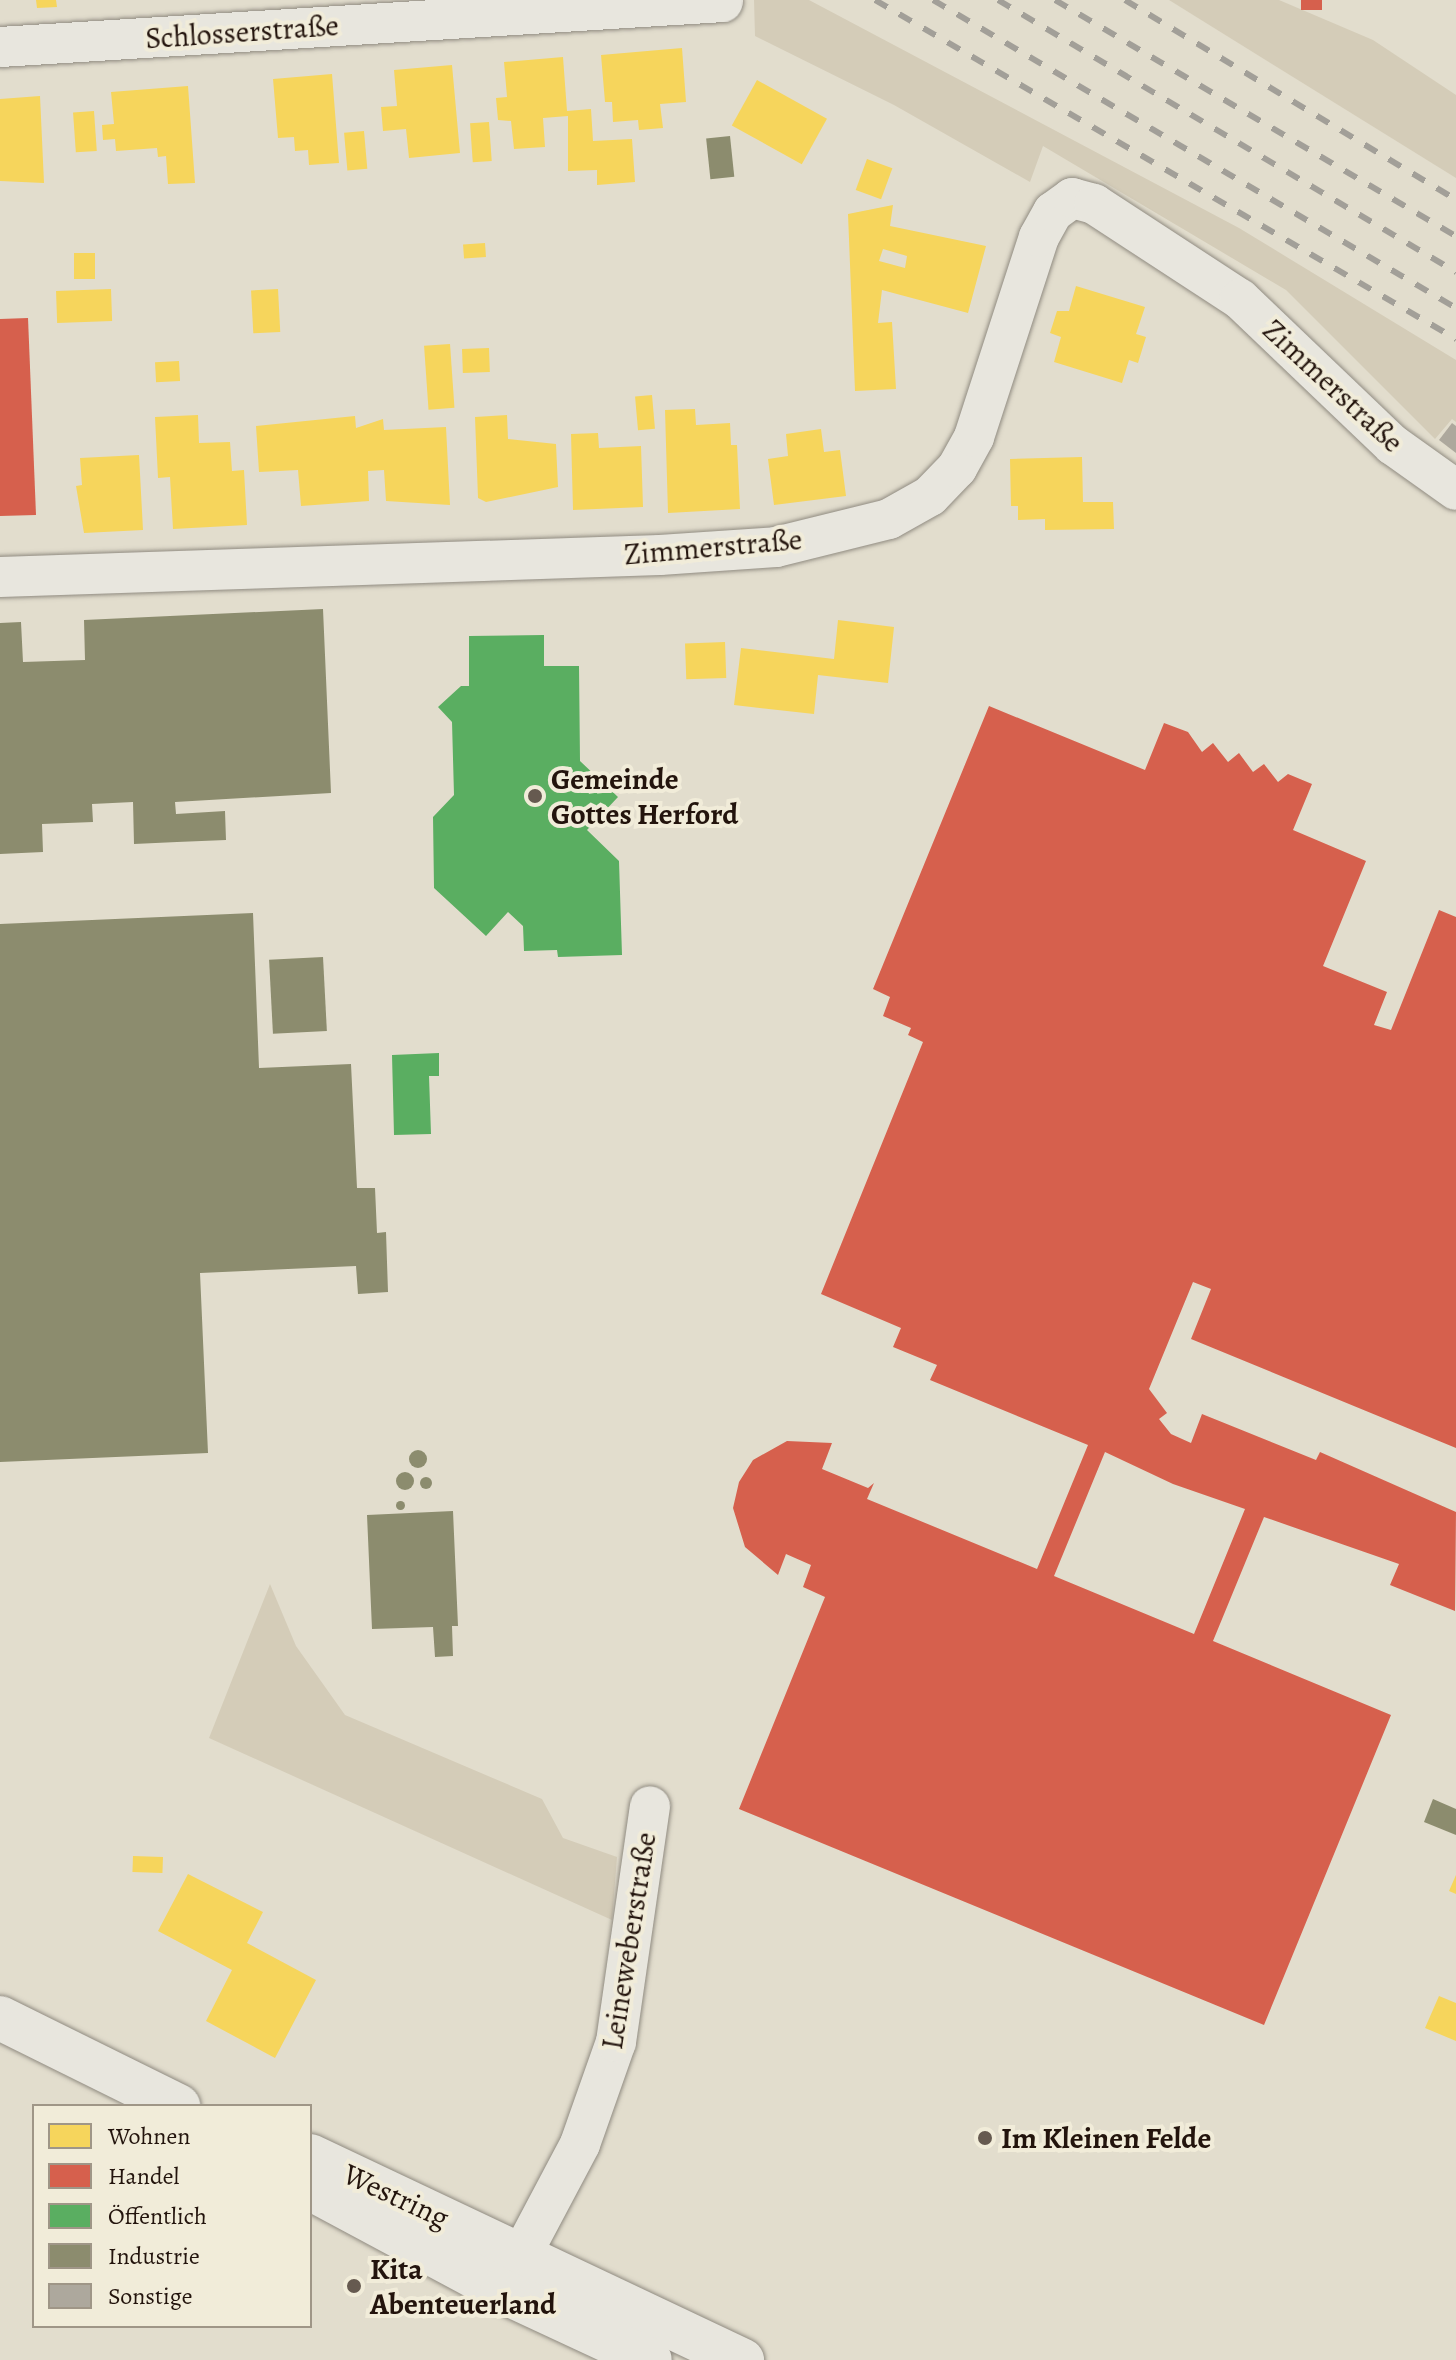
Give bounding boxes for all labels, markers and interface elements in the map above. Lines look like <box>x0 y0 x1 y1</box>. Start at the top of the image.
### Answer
street label: Schlosserstraße <box>144 7 340 57</box>
street label: Zimmerstraße <box>1255 312 1411 460</box>
street label: Zimmerstraße <box>622 521 804 573</box>
place label: Gemeinde Gottes Herford <box>551 761 738 832</box>
marker: Gemeinde Gottes Herford <box>526 787 544 805</box>
street label: Leineweberstraße <box>594 1830 664 2052</box>
legend <box>32 2104 312 2328</box>
text: Wohnen <box>108 2120 190 2152</box>
place label: Im Kleinen Felde <box>1001 2120 1211 2156</box>
marker: Im Kleinen Felde <box>976 2129 994 2147</box>
street label: Westring <box>337 2156 455 2236</box>
text: Handel <box>108 2160 179 2192</box>
text: Öffentlich <box>108 2200 207 2232</box>
text: Industrie <box>108 2240 200 2272</box>
place label: Kita Abenteuerland <box>370 2251 556 2322</box>
marker: Kita Abenteuerland <box>345 2277 363 2295</box>
text: Sonstige <box>108 2280 192 2312</box>

